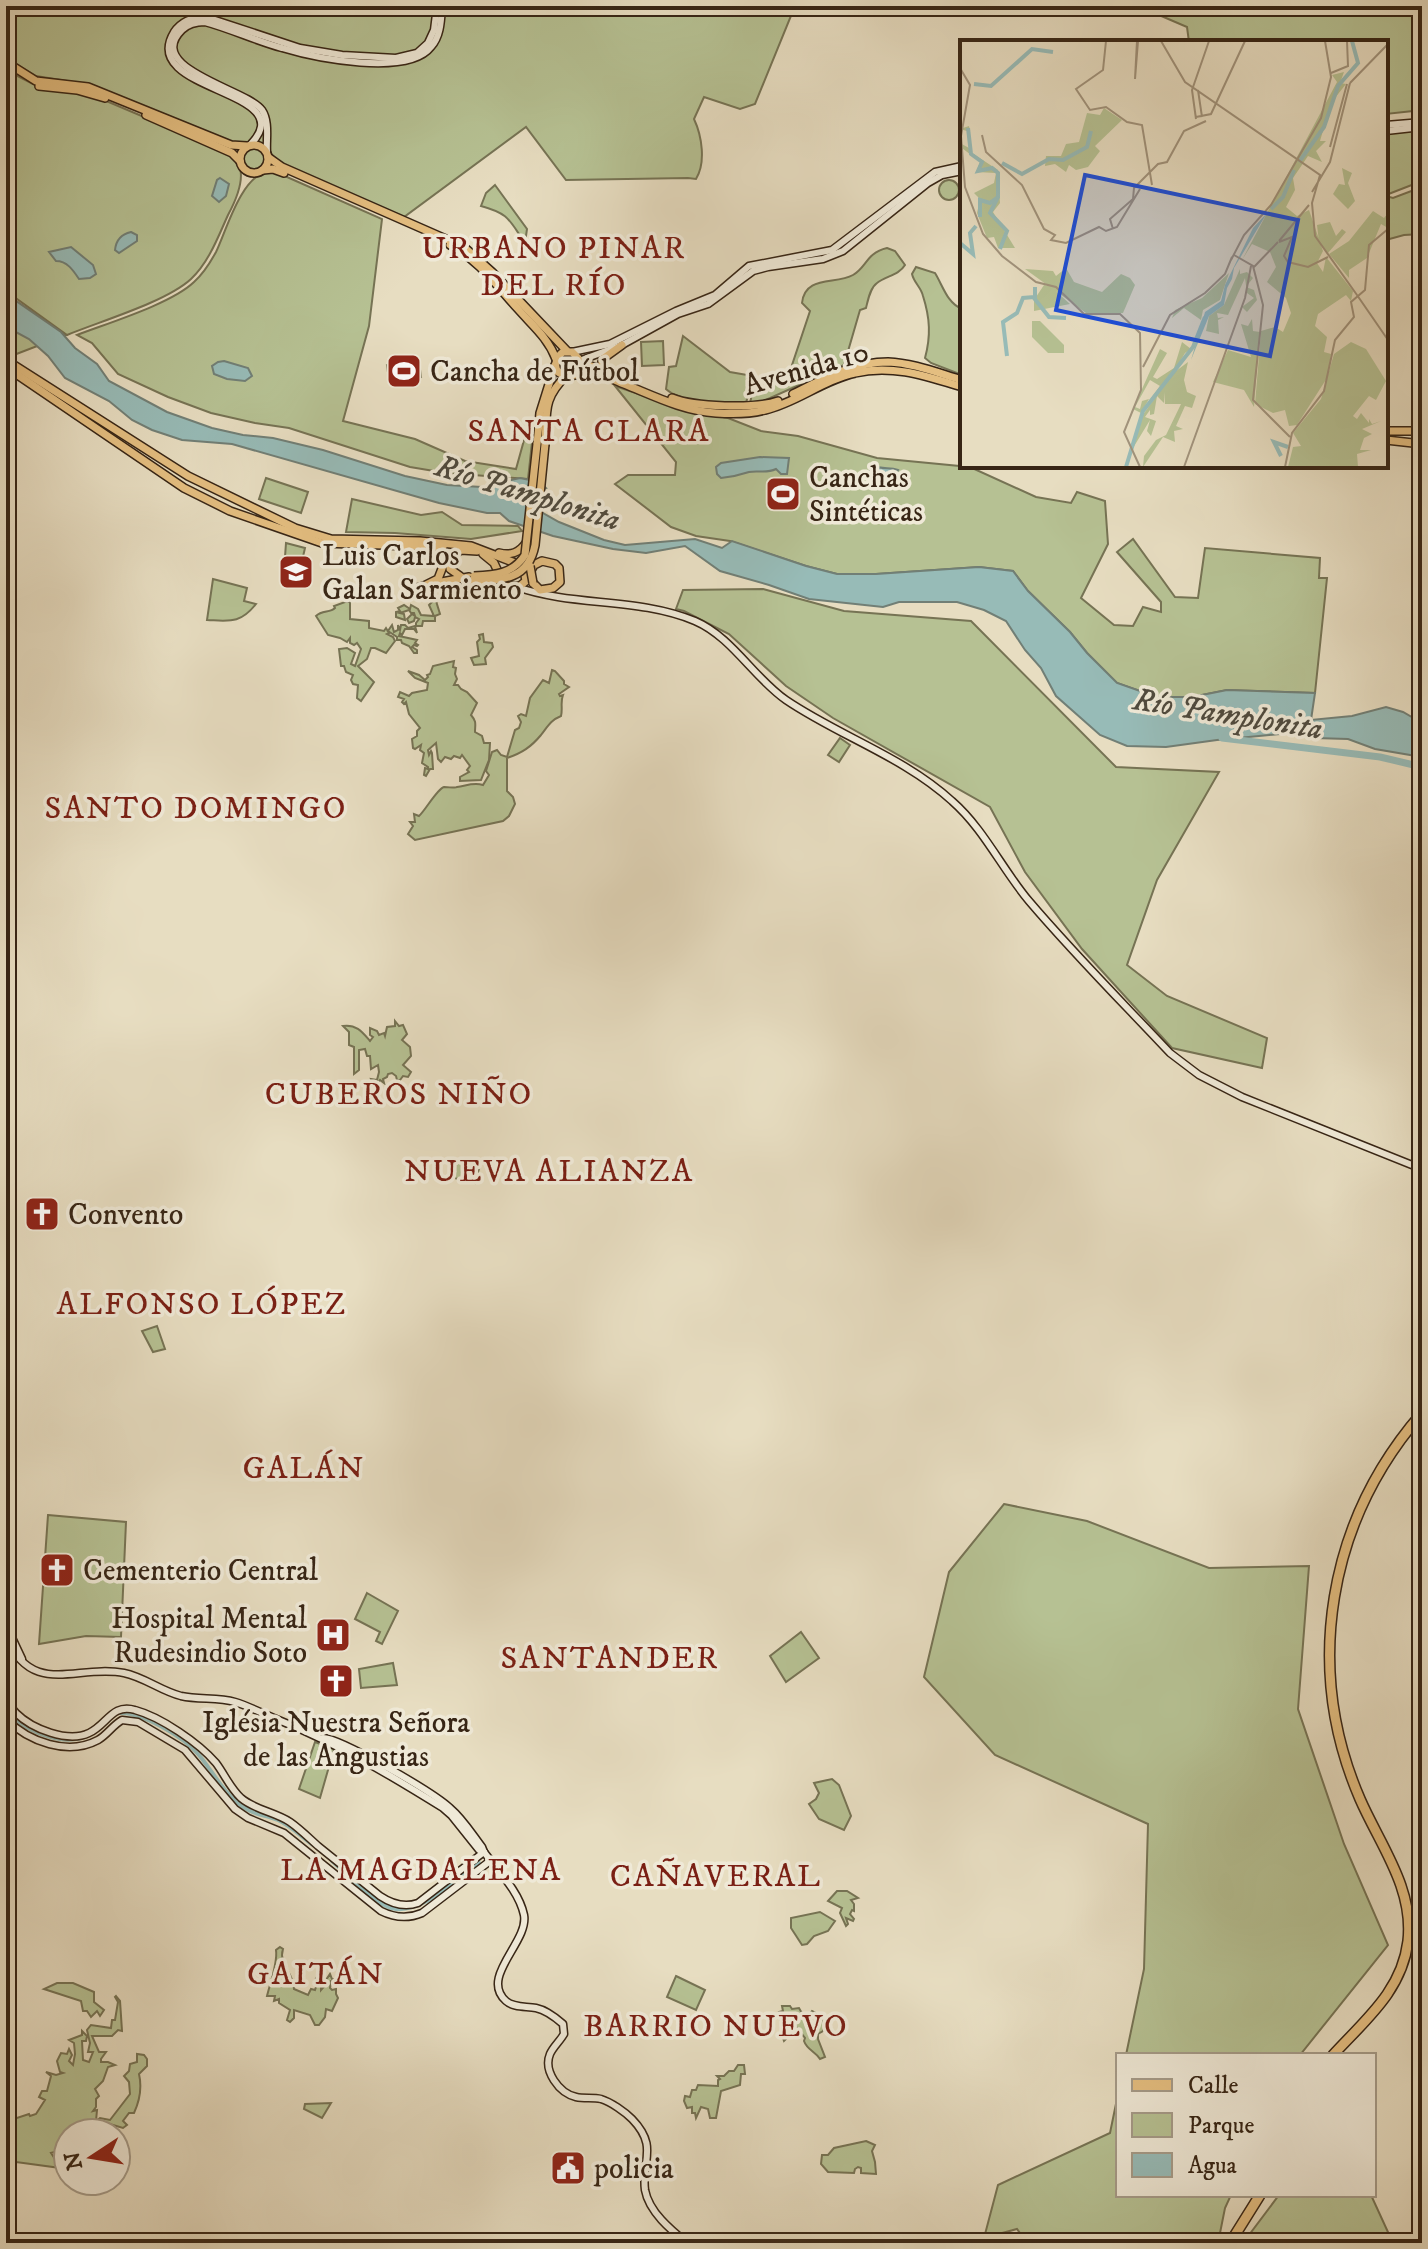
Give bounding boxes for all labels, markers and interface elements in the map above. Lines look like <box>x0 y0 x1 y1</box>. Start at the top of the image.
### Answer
inset map <box>960 40 1388 468</box>
district label: URBANO PINAR DEL RÍO <box>421 229 687 306</box>
street label: Avenida 10 <box>739 334 873 405</box>
sports icon: Cancha de Fútbol <box>385 352 423 390</box>
place label: Cancha de Fútbol <box>430 354 639 391</box>
district label: SANTA CLARA <box>468 412 710 452</box>
water label: Río Pamplonita <box>429 446 625 541</box>
place label: Canchas Sintéticas <box>809 460 923 531</box>
sports icon: Canchas Sintéticas <box>764 475 802 513</box>
place label: Luis Carlos Galan Sarmiento <box>322 538 522 609</box>
school or university icon: Luis Carlos Galan Sarmiento <box>277 553 315 591</box>
water label: Río Pamplonita <box>1129 680 1325 750</box>
district label: SANTO DOMINGO <box>45 789 347 829</box>
district label: CUBEROS NIÑO <box>265 1075 533 1115</box>
district label: NUEVA ALIANZA <box>404 1152 694 1192</box>
church icon: Convento <box>23 1195 61 1233</box>
place label: Convento <box>68 1197 183 1234</box>
district label: ALFONSO LÓPEZ <box>57 1285 347 1325</box>
district label: GALÁN <box>243 1449 365 1489</box>
church icon: Cementerio Central <box>38 1551 76 1589</box>
place label: Cementerio Central <box>83 1553 318 1590</box>
place label: Hospital Mental Rudesindio Soto <box>111 1601 307 1672</box>
hospital icon: Hospital Mental Rudesindio Soto <box>314 1616 352 1654</box>
district label: SANTANDER <box>501 1639 719 1679</box>
church icon: Iglésia Nuestra Señora de las Angustias <box>317 1662 355 1700</box>
place label: Iglésia Nuestra Señora de las Angustias <box>202 1705 470 1776</box>
district label: LA MAGDALENA <box>280 1851 562 1891</box>
district label: CAÑAVERAL <box>610 1857 822 1897</box>
district label: GAITÁN <box>247 1955 385 1995</box>
district label: BARRIO NUEVO <box>583 2007 849 2047</box>
legend <box>1116 2053 1376 2197</box>
text: Calle <box>1188 2071 1238 2101</box>
text: Parque <box>1188 2111 1254 2141</box>
north arrow <box>52 2117 132 2197</box>
text: N <box>59 2149 89 2172</box>
public building icon: policia <box>549 2149 587 2187</box>
place label: policia <box>593 2151 674 2188</box>
text: Agua <box>1188 2151 1238 2181</box>

